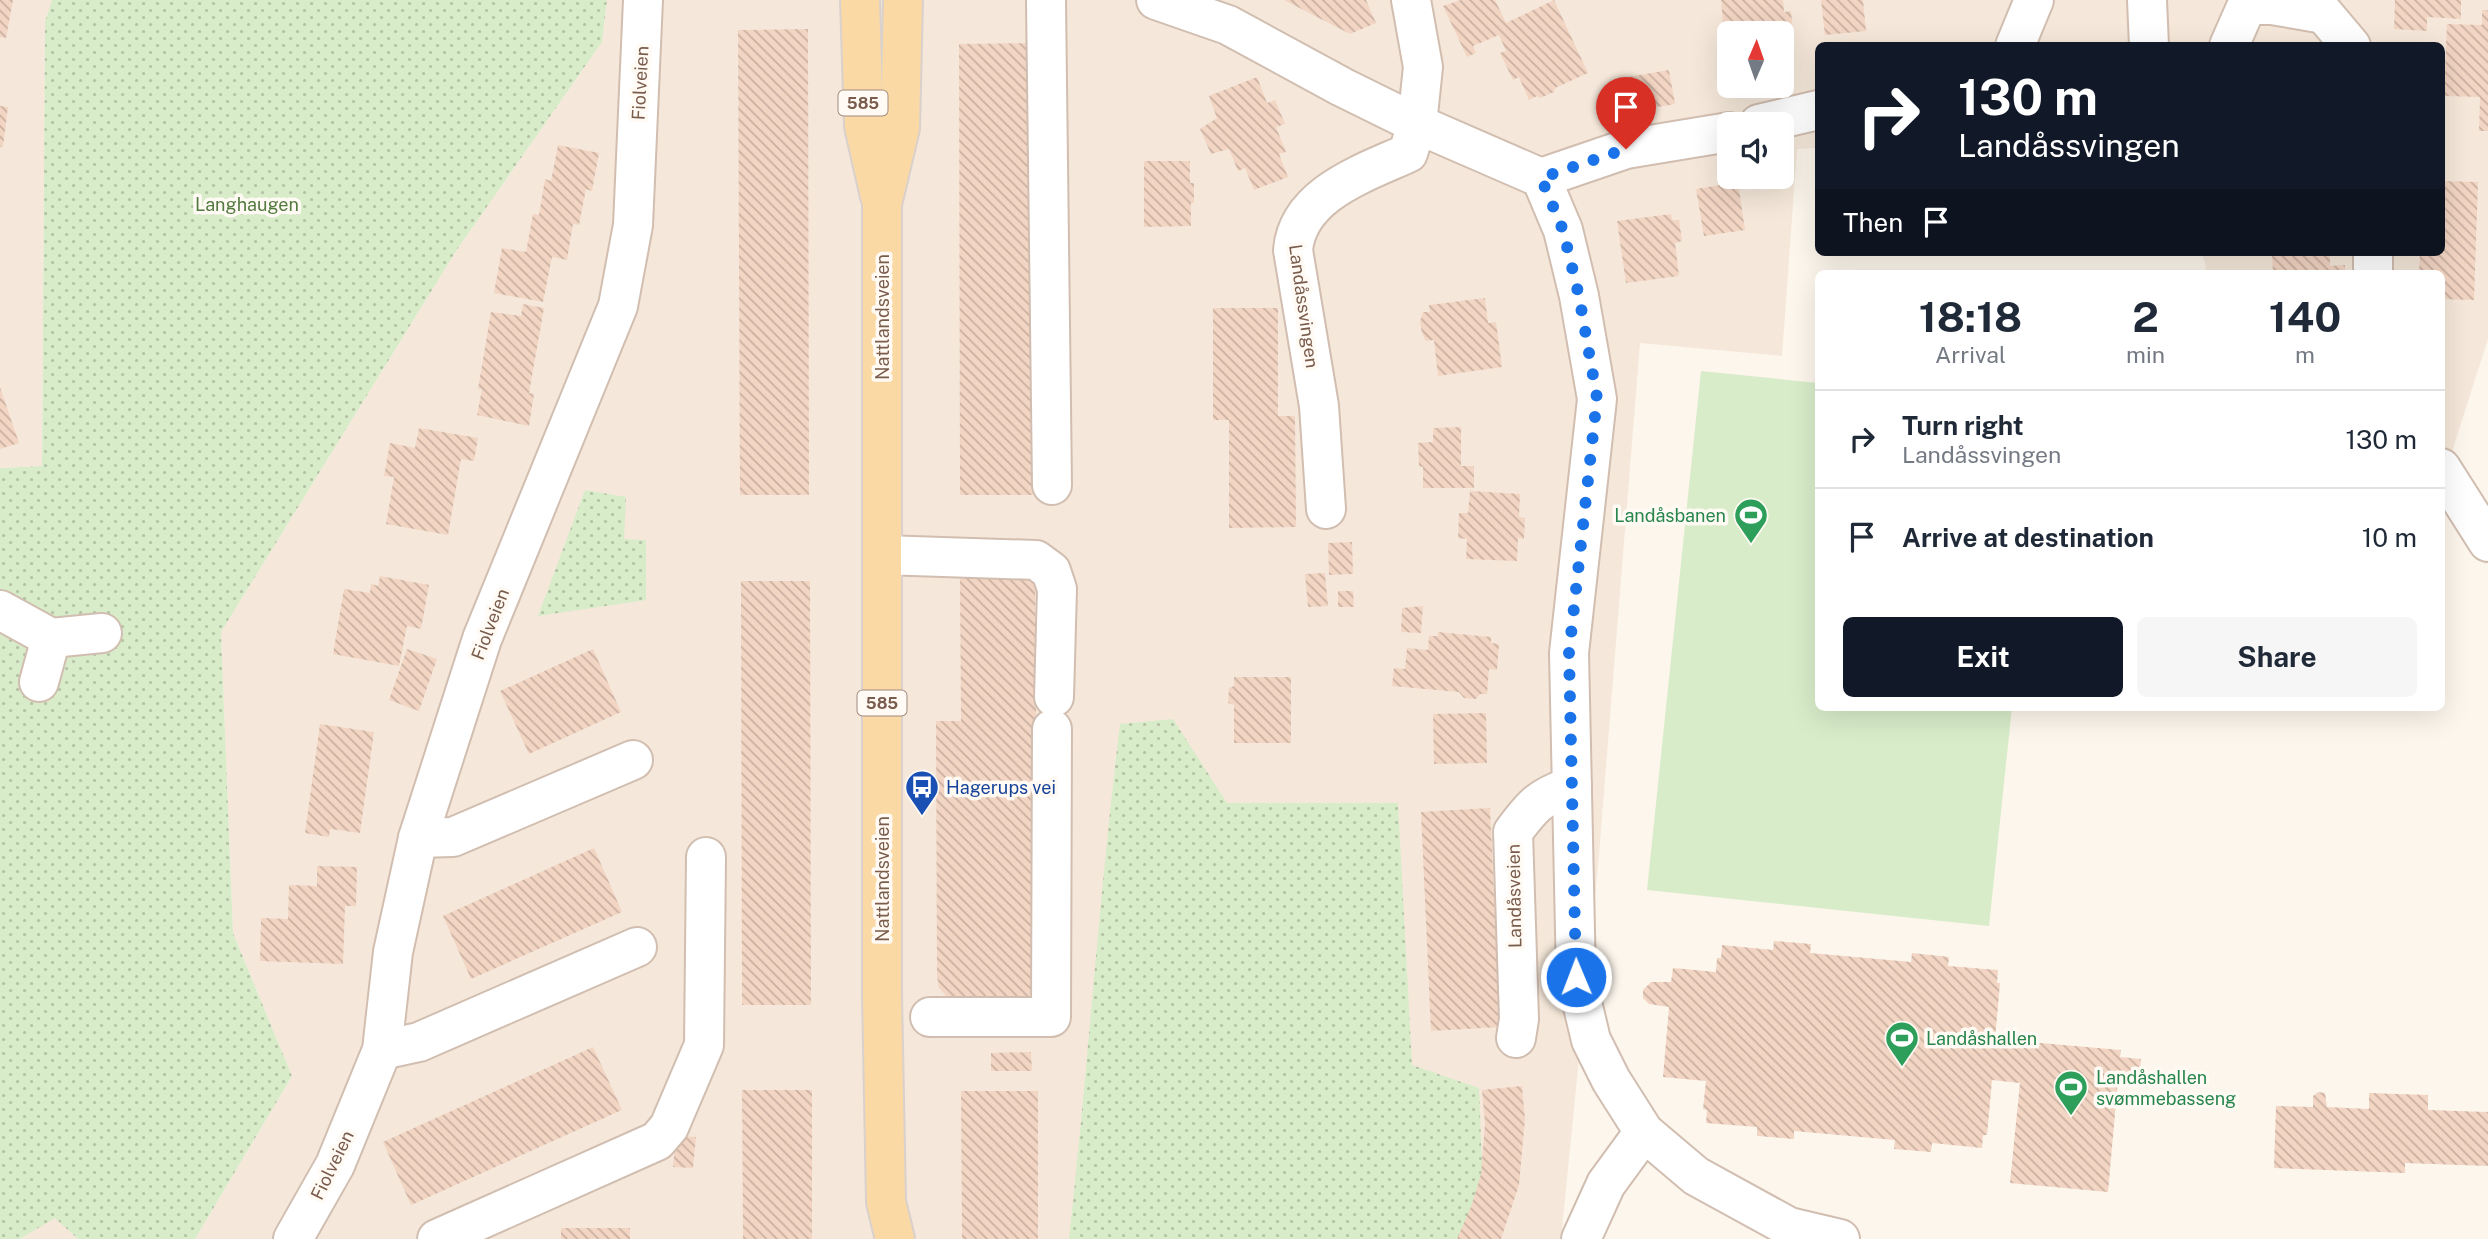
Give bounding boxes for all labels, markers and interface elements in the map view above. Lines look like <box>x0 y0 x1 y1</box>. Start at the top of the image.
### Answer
north arrow <box>1717 21 1794 98</box>
map controls <box>1717 21 1794 189</box>
street label: Fiolveien <box>628 45 652 121</box>
text: 130 m <box>1958 68 2098 126</box>
icon: right <box>1843 70 1934 161</box>
pin <box>1596 77 1656 149</box>
icon: arrive <box>1607 88 1645 126</box>
road number: 585 <box>838 90 888 116</box>
button: sound <box>1717 112 1794 189</box>
text: Landåssvingen <box>1958 127 2180 164</box>
park label: Langhaugen <box>195 194 299 215</box>
icon: arrive <box>1917 203 1955 241</box>
text: Then <box>1843 207 1903 238</box>
street label: Landåssvingen <box>1285 243 1323 369</box>
street label: Nattlandsveien <box>872 254 893 380</box>
text: 18:18 <box>1919 292 2022 341</box>
text: 2 <box>2132 292 2159 341</box>
text: 140 <box>2269 292 2341 341</box>
text: Arrival <box>1935 341 2006 368</box>
text: min <box>2126 341 2165 368</box>
text: m <box>2295 341 2315 368</box>
text: Turn right <box>1902 410 2024 441</box>
icon: right <box>1843 420 1881 458</box>
text: 130 m <box>2345 424 2417 455</box>
text: Landåssvingen <box>1902 441 2061 468</box>
sports icon: Landåsbanen <box>1732 496 1770 545</box>
place label: Landåsbanen <box>1614 505 1726 526</box>
icon: arrive <box>1843 518 1881 556</box>
text: Arrive at destination <box>1902 522 2154 553</box>
text: 10 m <box>2362 522 2417 553</box>
street label: Fiolveien <box>467 585 513 663</box>
button: Exit <box>1843 617 2123 697</box>
button: Share <box>2137 617 2417 697</box>
road number: 585 <box>858 690 906 716</box>
bus stop icon: Hagerups vei <box>903 768 941 817</box>
place label: Hagerups vei <box>946 777 1056 798</box>
street label: Nattlandsveien <box>872 816 893 942</box>
street label: Landåsveien <box>1503 844 1525 948</box>
position arrow <box>1539 940 1613 1014</box>
sports icon: Landåshallen <box>1883 1019 1921 1068</box>
place label: Landåshallen <box>1926 1028 2037 1049</box>
place label: Landåshallen svømmebasseng <box>2096 1067 2236 1109</box>
sports icon: Landåshallen svømmebasseng <box>2052 1068 2090 1117</box>
street label: Fiolveien <box>306 1127 358 1203</box>

